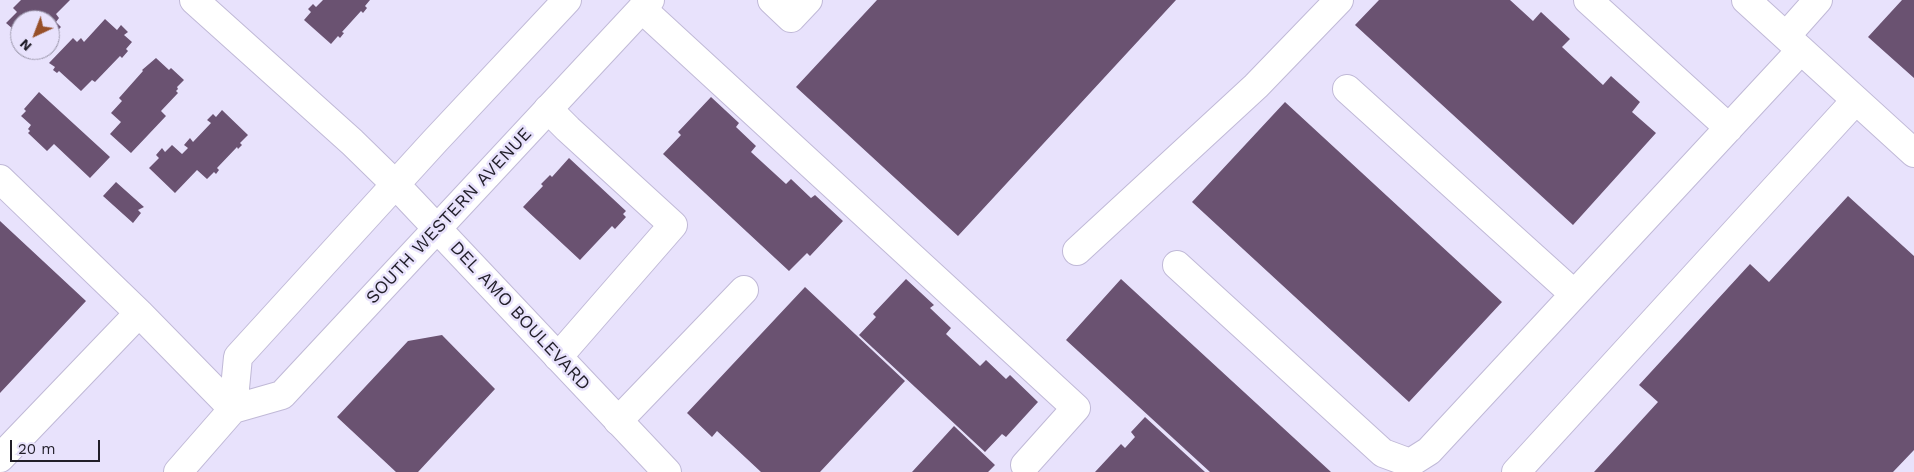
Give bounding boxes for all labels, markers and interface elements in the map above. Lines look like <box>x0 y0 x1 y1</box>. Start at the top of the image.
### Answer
north arrow <box>10 10 60 60</box>
text: N <box>16 36 35 55</box>
street label: SOUTH WESTERN AVENUE <box>362 124 536 308</box>
street label: DEL AMO BOULEVARD <box>445 237 595 395</box>
scale bar <box>12 430 102 462</box>
text: 20 m <box>18 440 56 458</box>

